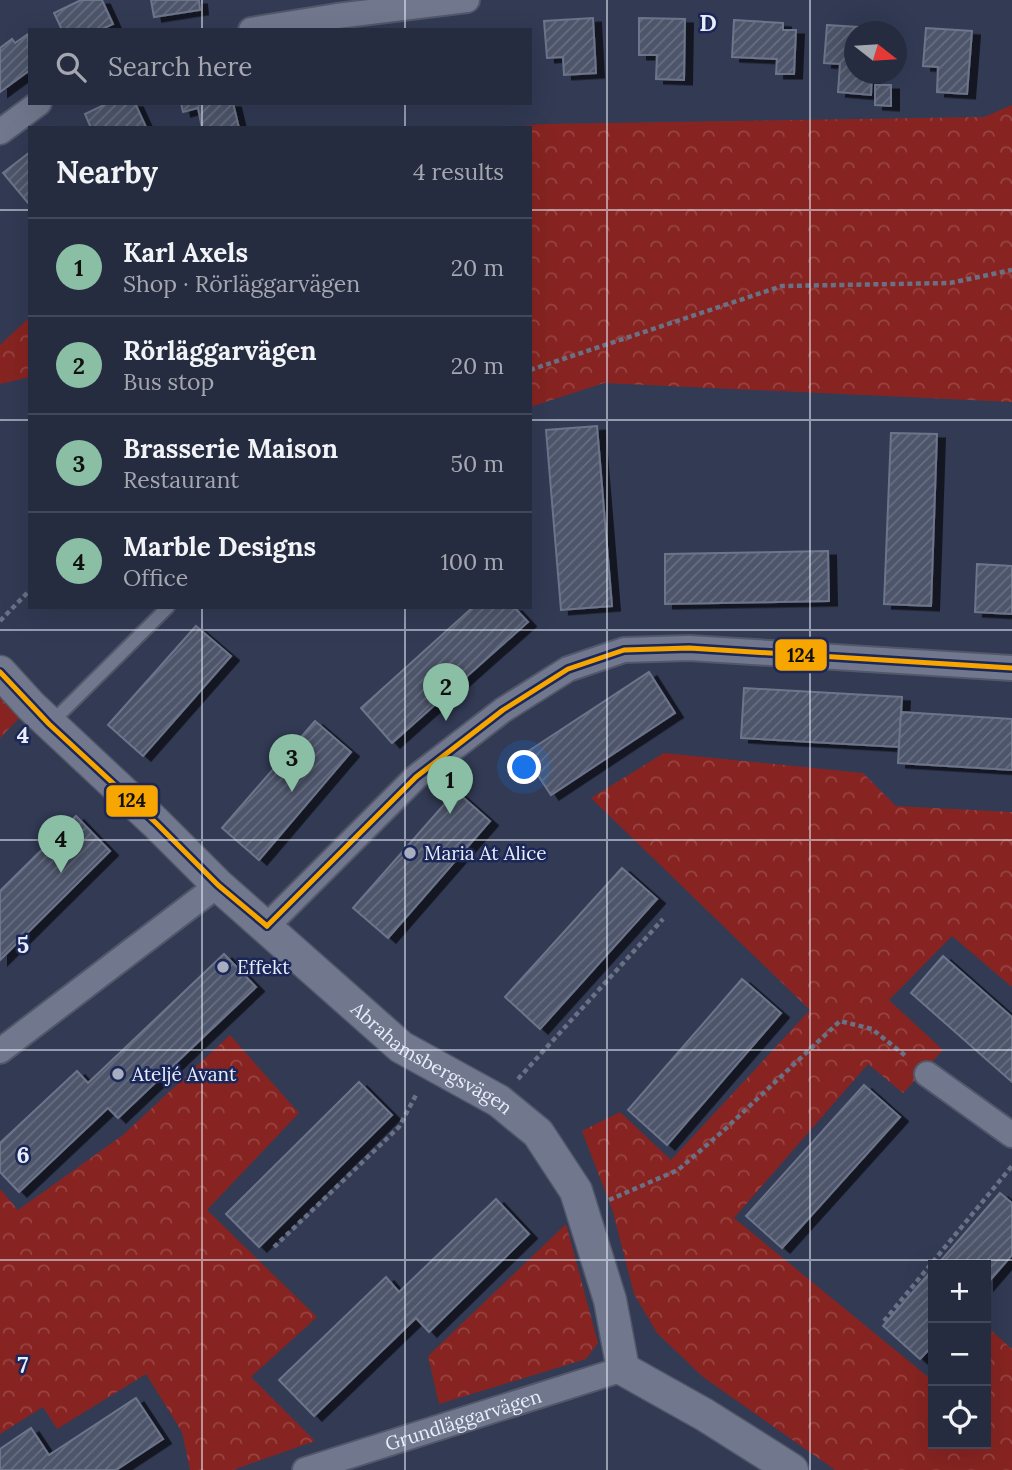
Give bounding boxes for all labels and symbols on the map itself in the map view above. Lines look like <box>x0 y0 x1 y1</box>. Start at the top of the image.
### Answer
text: D <box>699 8 717 37</box>
north arrow <box>844 21 907 84</box>
line badge: 124 <box>774 638 828 672</box>
text: 124 <box>787 643 815 667</box>
pin: 2 <box>423 663 469 721</box>
text: 4 <box>17 720 29 749</box>
pin: 3 <box>269 734 315 792</box>
your location <box>507 750 541 784</box>
pin: 1 <box>427 756 473 814</box>
line badge: 124 <box>105 784 159 818</box>
text: 124 <box>118 788 146 812</box>
pin: 4 <box>38 815 84 873</box>
place label: Maria At Alice <box>424 841 546 865</box>
marker: Maria At Alice <box>402 845 418 861</box>
text: 5 <box>17 930 29 959</box>
place label: Effekt <box>237 955 290 979</box>
marker: Effekt <box>215 959 231 975</box>
street label: Abrahamsbergsvägen <box>346 996 517 1119</box>
place label: Ateljé Avant <box>131 1062 237 1086</box>
marker: Ateljé Avant <box>110 1066 126 1082</box>
text: 6 <box>16 1140 30 1169</box>
text: 7 <box>18 1350 29 1379</box>
street label: Grundläggarvägen <box>382 1384 544 1456</box>

